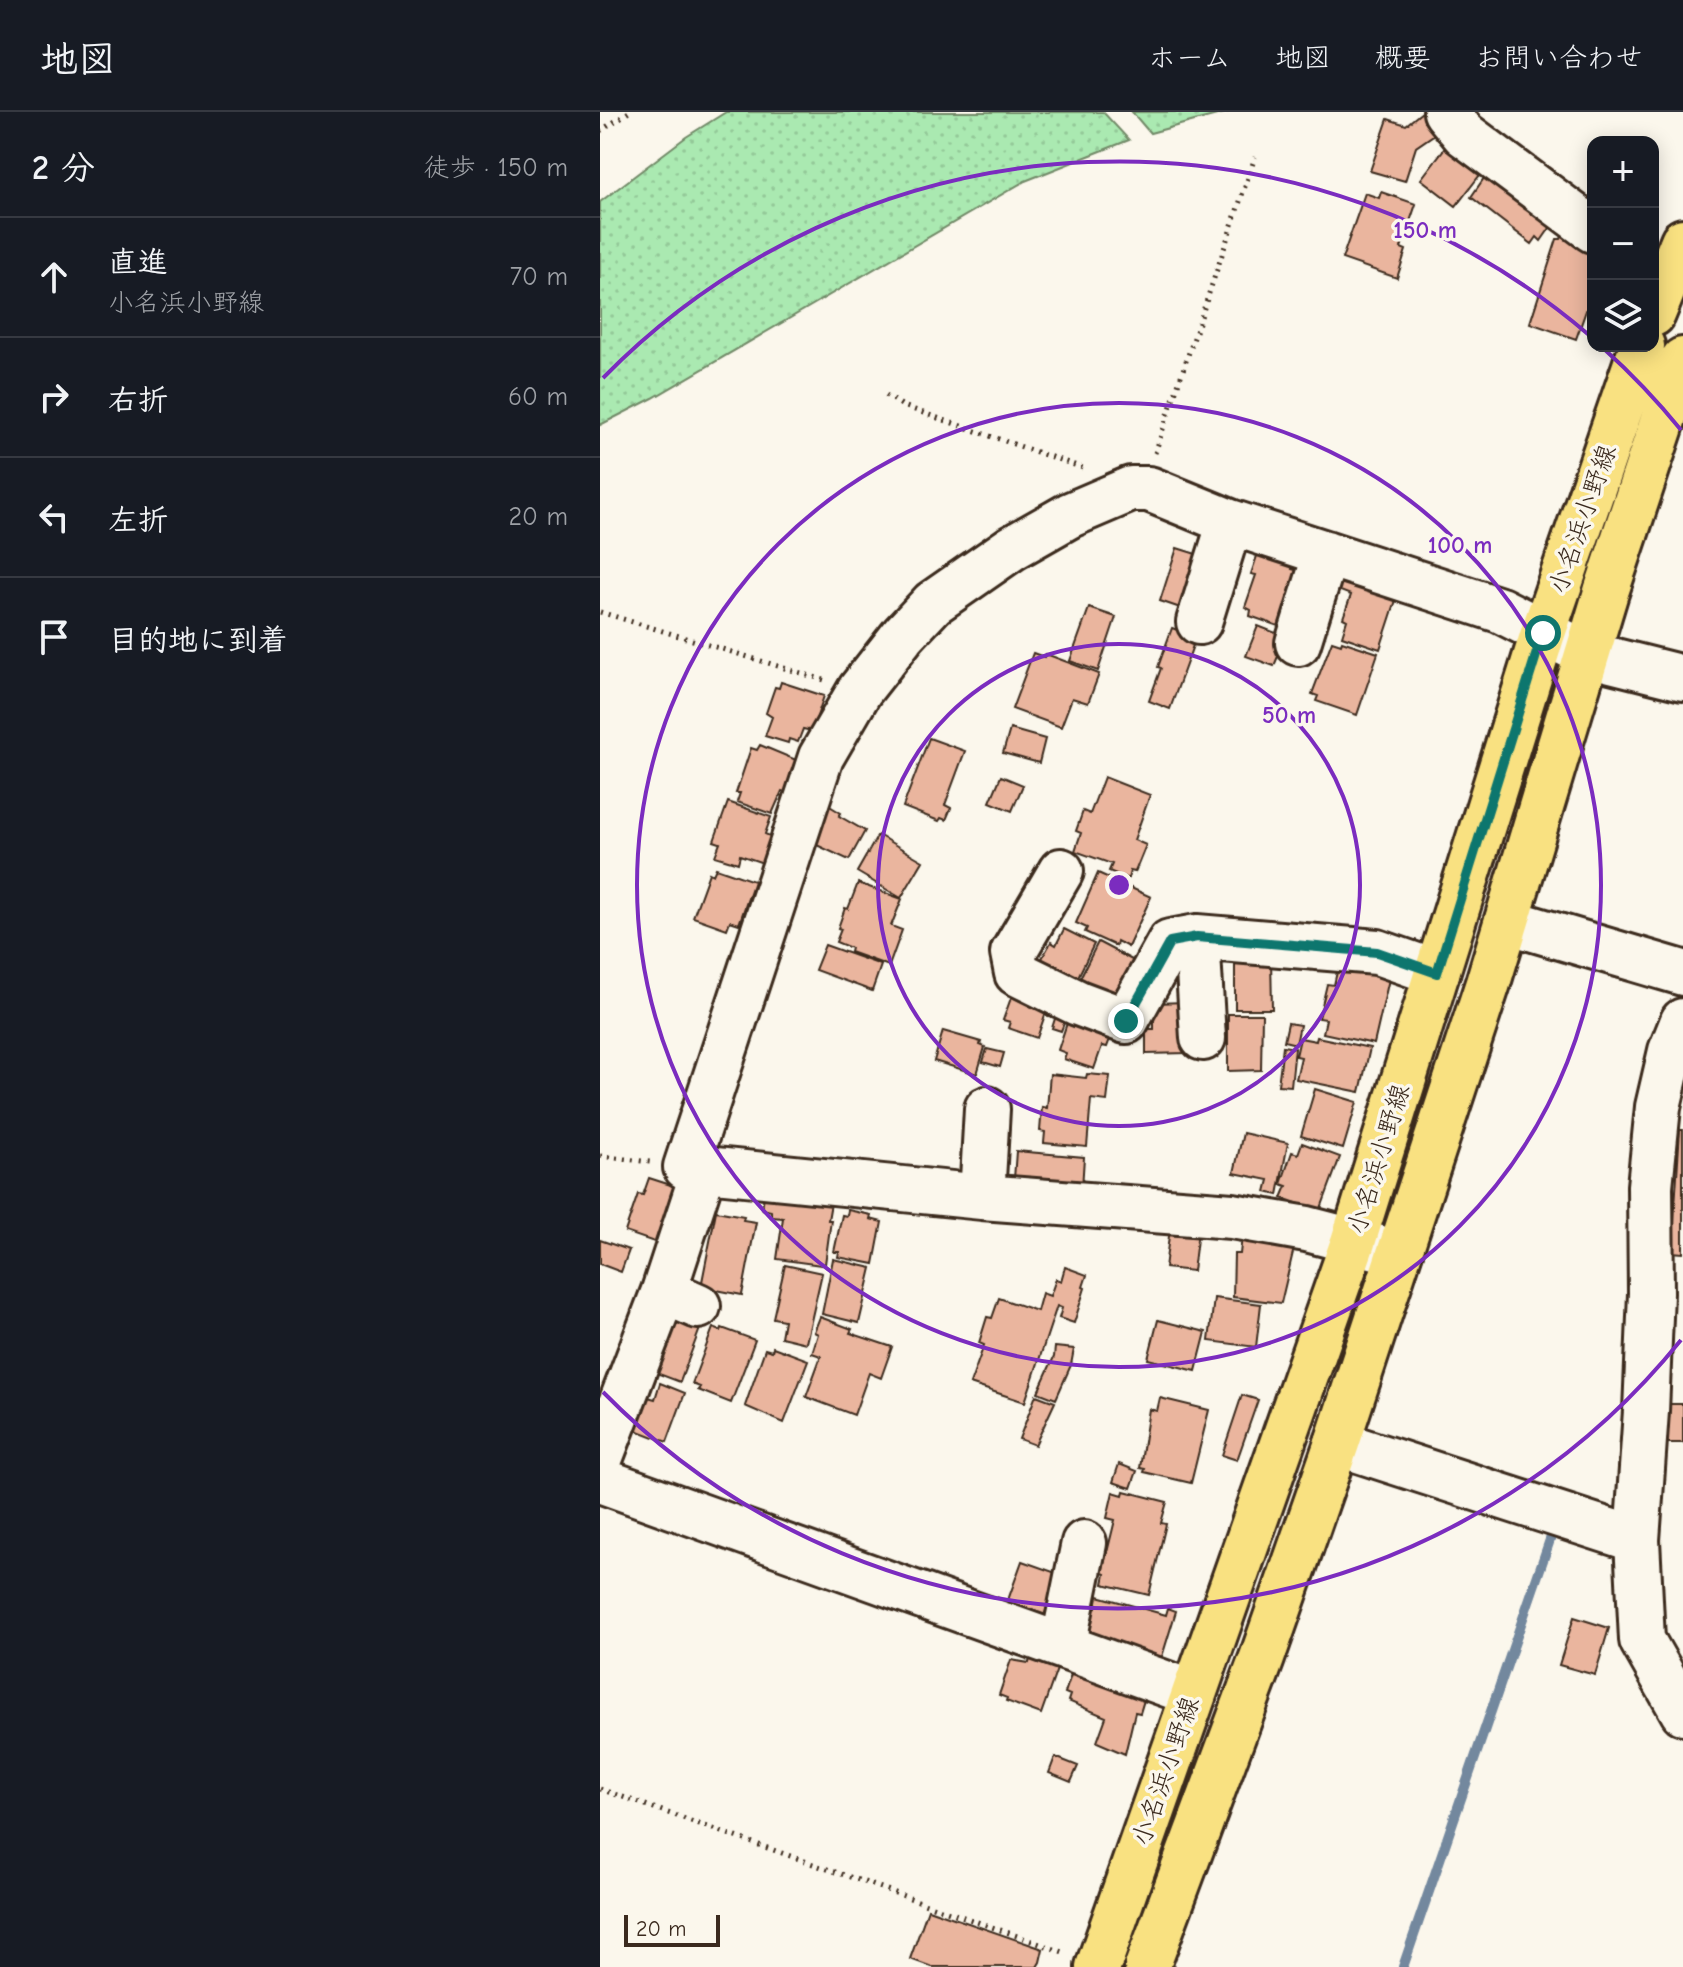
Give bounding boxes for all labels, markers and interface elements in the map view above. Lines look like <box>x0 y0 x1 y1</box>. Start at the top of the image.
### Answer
text: 地図 <box>40 38 116 82</box>
text: ホーム <box>1148 42 1231 74</box>
text: 地図 <box>1275 42 1331 74</box>
text: 概要 <box>1375 42 1431 74</box>
text: お問い合わせ <box>1475 42 1643 74</box>
map controls <box>1587 136 1659 352</box>
button: + <box>1587 136 1659 208</box>
text: 2 分 <box>32 148 95 188</box>
text: 徒歩 · 150 m <box>424 153 568 183</box>
button: − <box>1587 208 1659 280</box>
text: 150 m <box>1393 216 1457 244</box>
text: 直進 <box>108 245 168 280</box>
icon: ahead <box>32 255 76 299</box>
text: 70 m <box>510 262 568 292</box>
button: layers <box>1587 280 1659 352</box>
text: 小名浜小野線 <box>108 288 264 318</box>
icon: right <box>32 375 76 419</box>
text: 60 m <box>508 382 568 412</box>
text: 右折 <box>108 383 168 418</box>
street label: 小名浜小野線 <box>1543 441 1623 598</box>
icon: left <box>32 495 76 539</box>
text: 20 m <box>508 502 568 532</box>
text: 左折 <box>108 503 168 538</box>
text: 100 m <box>1428 531 1492 559</box>
icon: arrive <box>32 615 76 659</box>
route start <box>1525 615 1561 651</box>
text: 目的地に到着 <box>108 623 288 658</box>
text: 50 m <box>1262 701 1316 729</box>
centre of rings <box>1105 871 1133 899</box>
route end <box>1108 1003 1144 1039</box>
street label: 小名浜小野線 <box>1342 1080 1416 1238</box>
street label: 小名浜小野線 <box>1126 1693 1206 1850</box>
scale bar <box>624 1911 720 1947</box>
text: 20 m <box>636 1916 686 1942</box>

